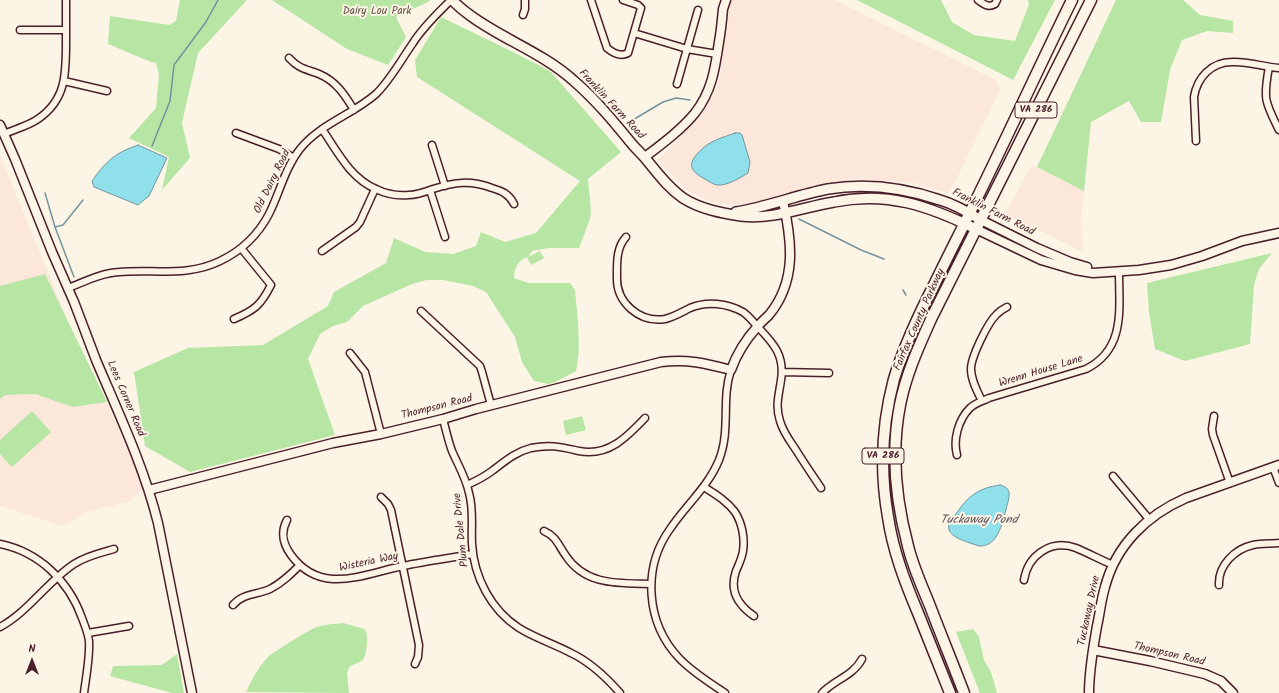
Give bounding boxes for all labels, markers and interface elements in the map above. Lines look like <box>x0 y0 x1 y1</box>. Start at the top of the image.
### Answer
park label: Dairy Lou Park <box>343 5 411 19</box>
street label: Franklin Farm Road <box>575 67 647 143</box>
road number: VA 286 <box>1015 102 1057 118</box>
street label: Old Dairy Road <box>252 148 294 216</box>
street label: Franklin Farm Road <box>949 186 1037 240</box>
street label: Fairfax County Parkway <box>892 267 948 373</box>
street label: Wrenn House Lane <box>997 353 1085 391</box>
street label: Lees Corner Road <box>103 359 147 439</box>
street label: Thompson Road <box>400 393 474 423</box>
road number: VA 286 <box>862 448 904 464</box>
street label: Plum Dale Drive <box>452 492 472 568</box>
water label: Tuckaway Pond <box>940 514 1018 528</box>
street label: Wisteria Way <box>338 550 400 576</box>
street label: Tuckaway Drive <box>1076 575 1104 647</box>
text: N <box>29 640 35 658</box>
street label: Thompson Road <box>1132 640 1206 670</box>
north arrow <box>12 641 52 681</box>

